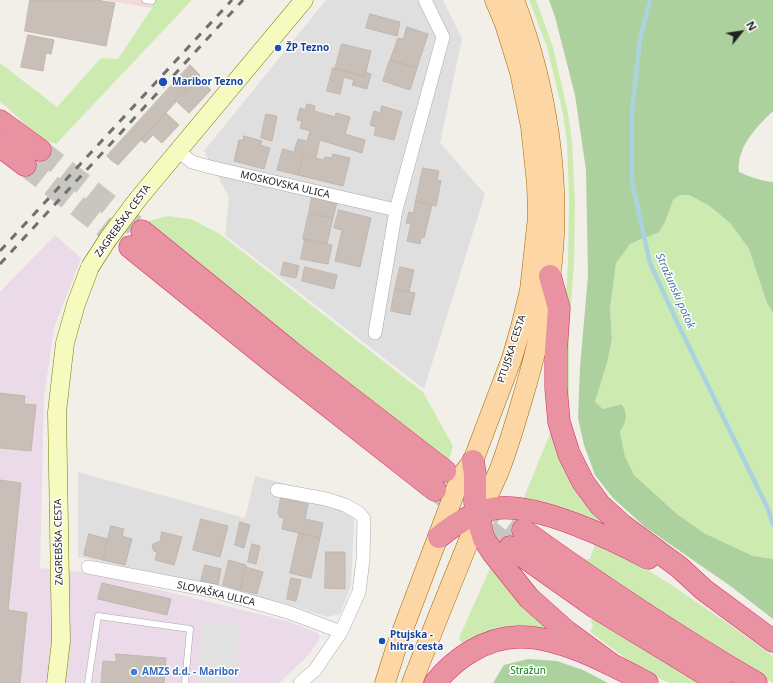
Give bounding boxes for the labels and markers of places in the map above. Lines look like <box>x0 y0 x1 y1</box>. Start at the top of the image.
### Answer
place label: ŽP Tezno <box>286 42 329 54</box>
marker: ŽP Tezno <box>273 43 283 53</box>
marker: Maribor Tezno <box>157 76 169 88</box>
place label: Maribor Tezno <box>172 76 243 88</box>
place label: Ptujska - hitra cesta <box>390 629 443 652</box>
marker: Ptujska - hitra cesta <box>377 636 387 646</box>
place label: AMZS d.d. - Maribor <box>142 666 239 678</box>
marker: AMZS d.d. - Maribor <box>129 667 139 677</box>

